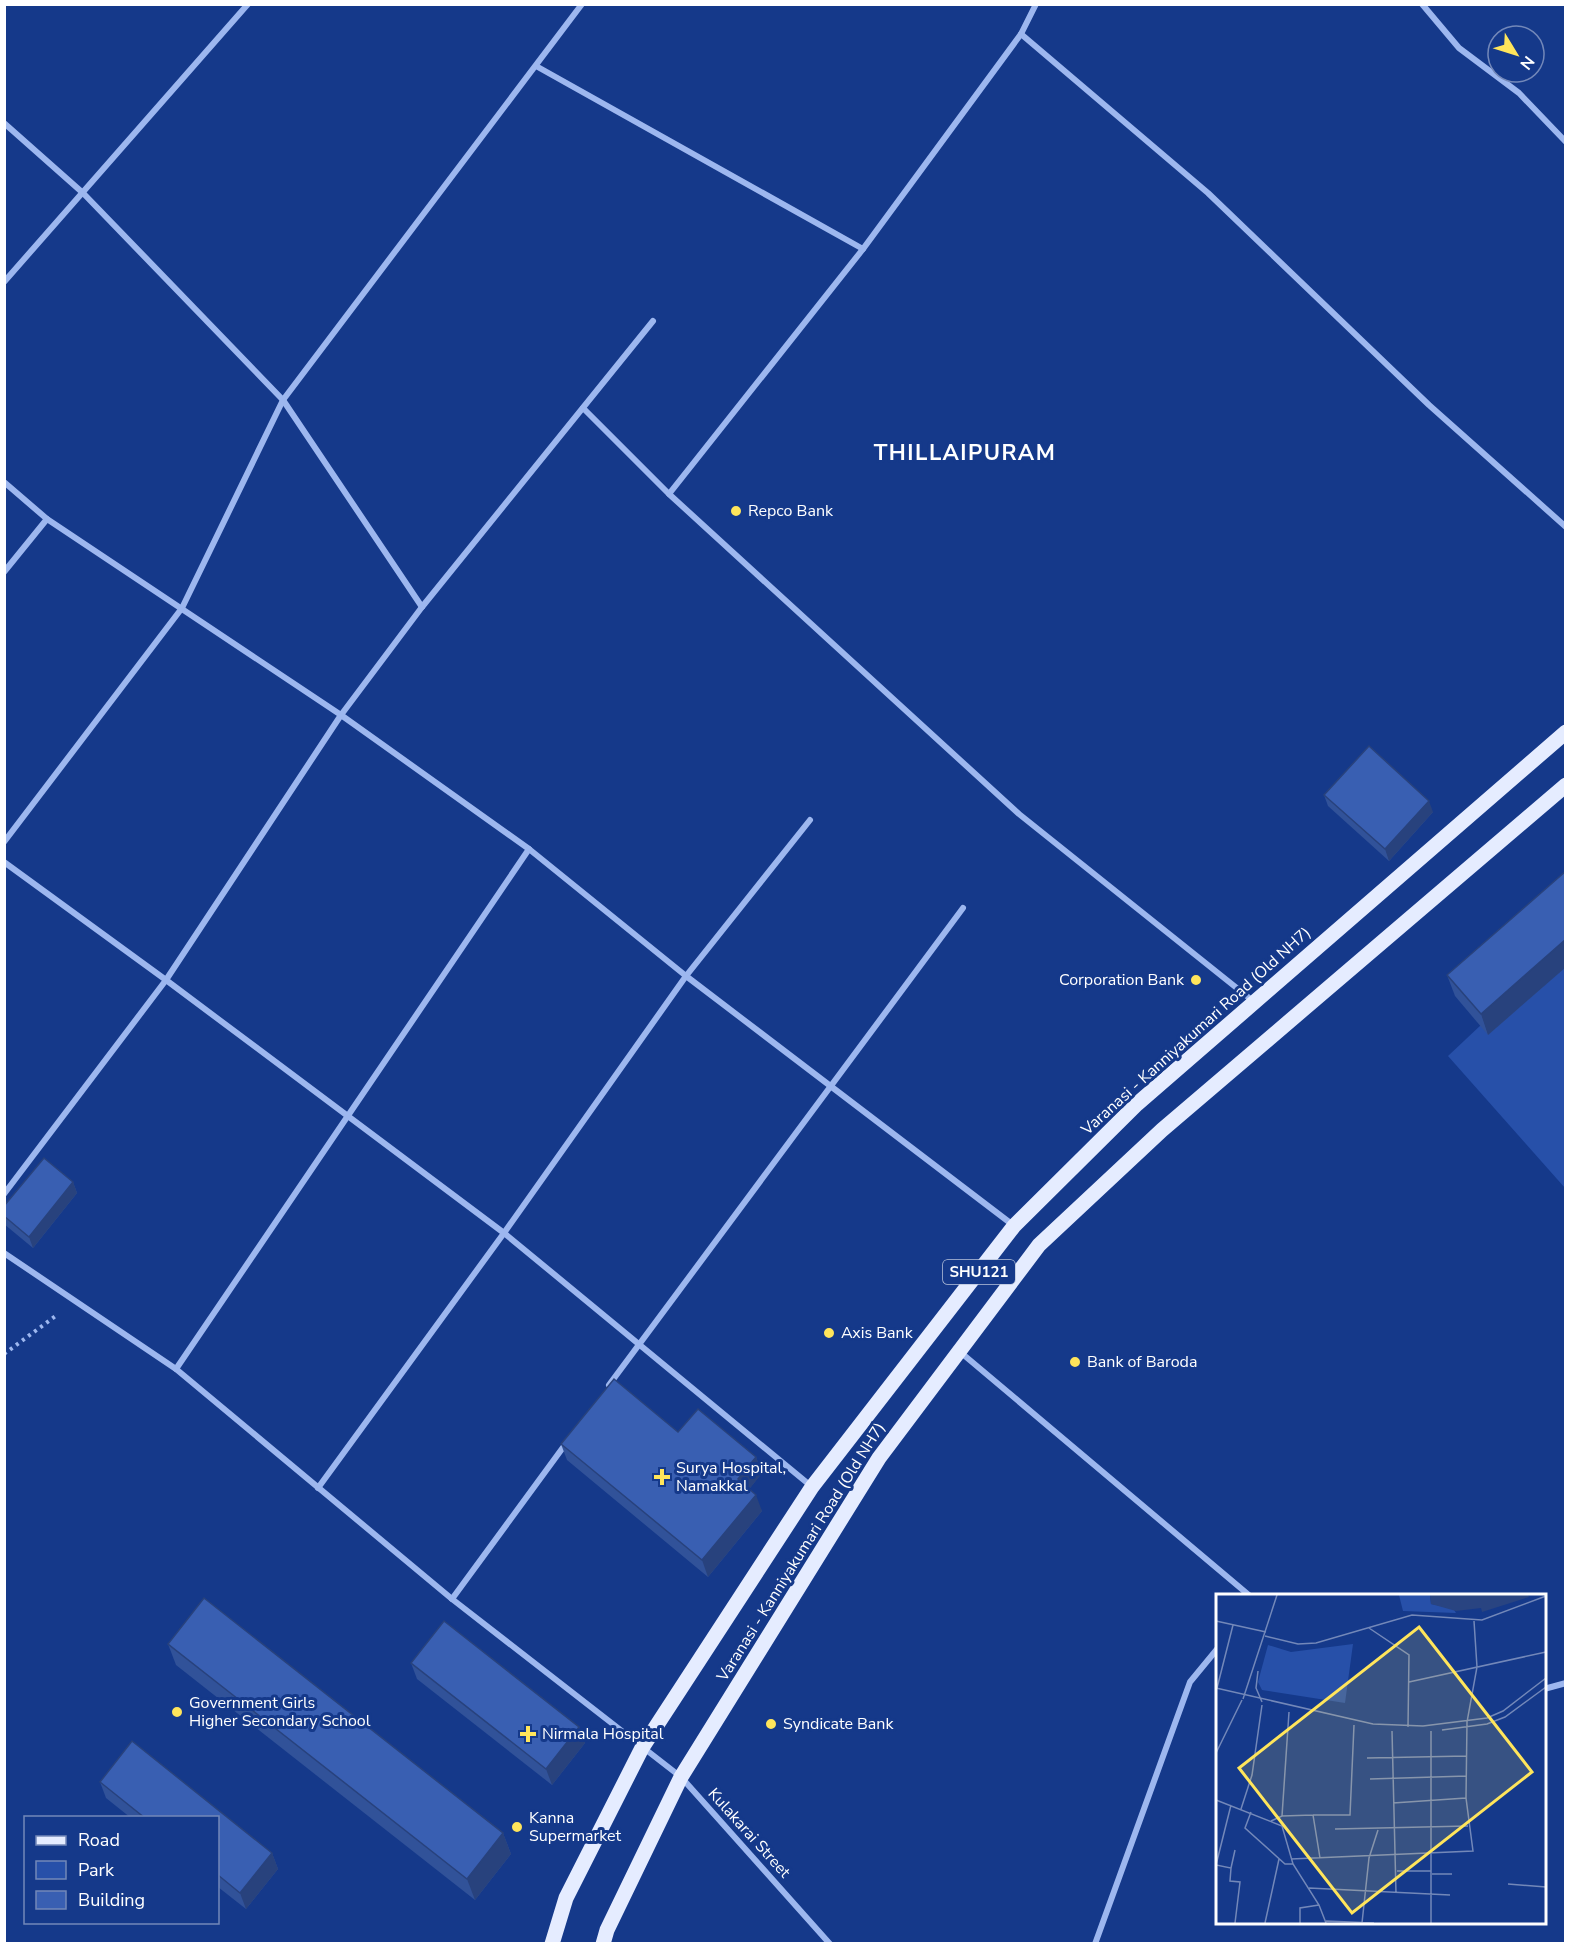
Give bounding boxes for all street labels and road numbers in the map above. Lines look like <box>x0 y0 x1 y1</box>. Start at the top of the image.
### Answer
street label: Varanasi - Kanniyakumari Road (Old NH7) <box>1076 922 1315 1141</box>
road number: SHU121 <box>943 1260 1015 1284</box>
street label: Varanasi - Kanniyakumari Road (Old NH7) <box>711 1418 890 1687</box>
street label: Kulakarai Street <box>703 1783 796 1883</box>

